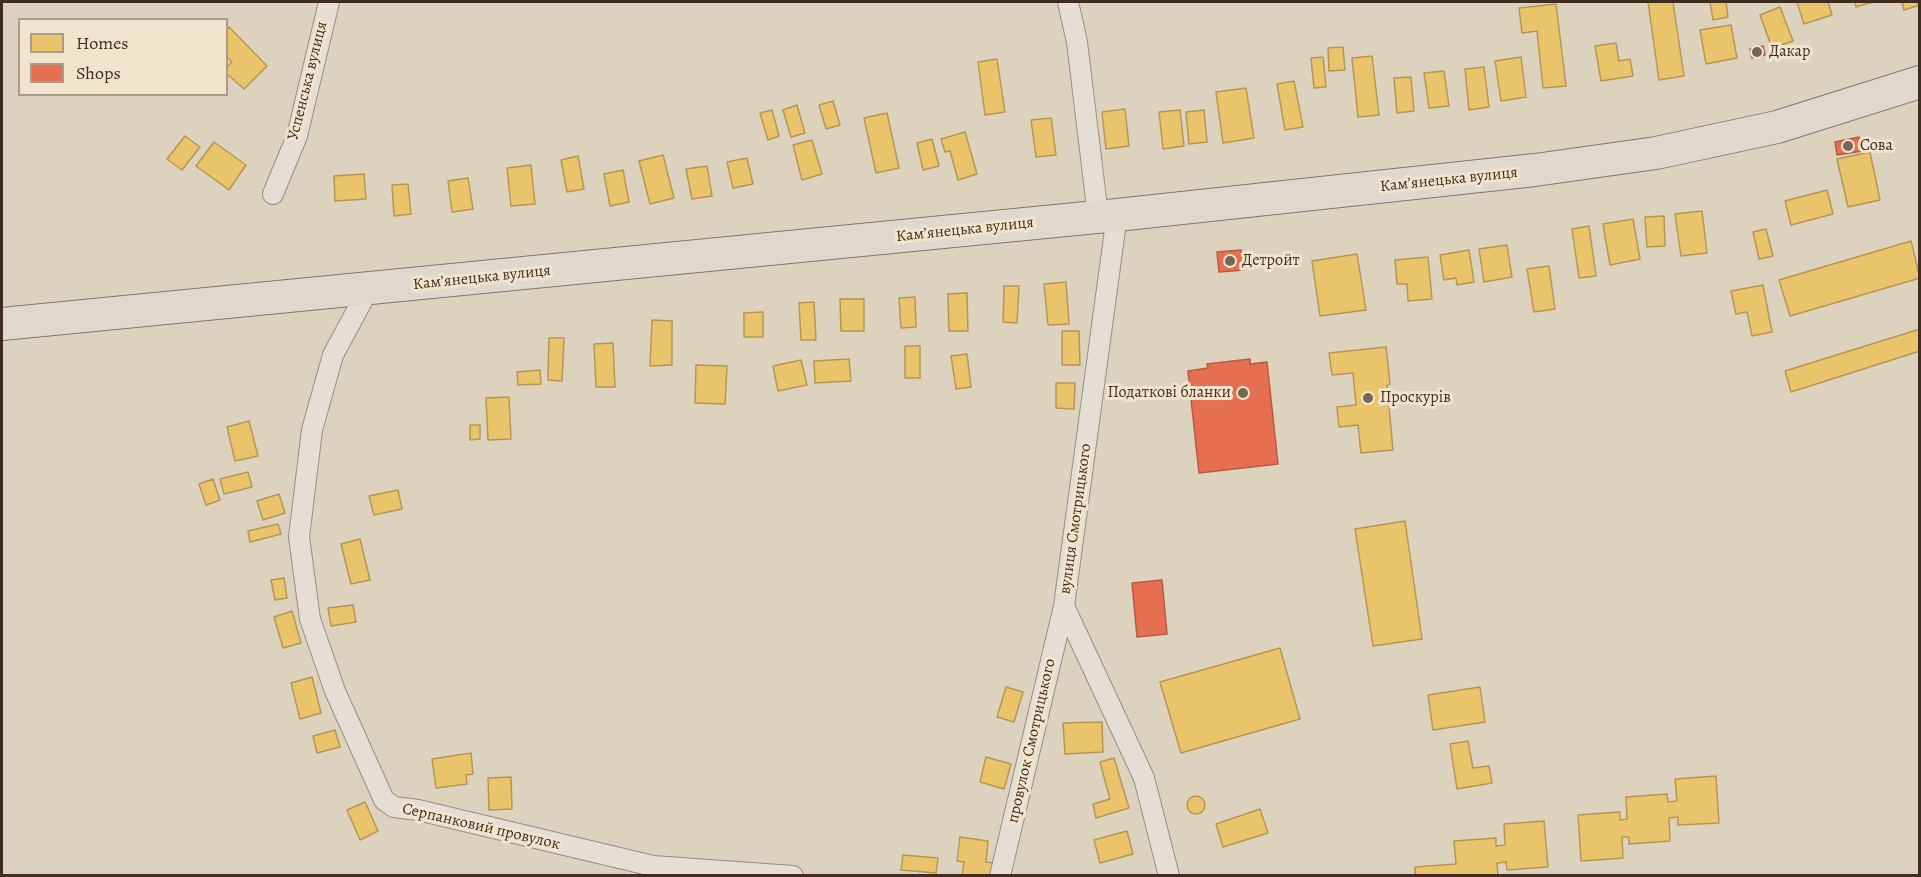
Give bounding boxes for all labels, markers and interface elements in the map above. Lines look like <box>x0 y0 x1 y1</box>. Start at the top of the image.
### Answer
legend <box>18 18 228 96</box>
street label: Успенська вулиця <box>284 20 332 142</box>
text: Homes <box>76 31 128 55</box>
place label: Дакар <box>1769 42 1810 62</box>
marker: Дакар <box>1750 45 1764 59</box>
text: Shops <box>76 61 121 85</box>
place label: Сова <box>1860 136 1893 156</box>
marker: Сова <box>1841 139 1855 153</box>
street label: Камʼянецька вулиця <box>1379 163 1519 197</box>
street label: Камʼянецька вулиця <box>895 213 1035 247</box>
place label: Детройт <box>1242 251 1300 271</box>
marker: Детройт <box>1223 254 1237 268</box>
street label: Камʼянецька вулиця <box>412 261 552 295</box>
place label: Податкові бланки <box>1107 383 1231 403</box>
marker: Податкові бланки <box>1236 386 1250 400</box>
place label: Проскурів <box>1380 388 1451 408</box>
marker: Проскурів <box>1361 391 1375 405</box>
street label: вулиця Смотрицького <box>1056 442 1096 596</box>
street label: провулок Смотрицького <box>1004 657 1060 825</box>
street label: Серпанковий провулок <box>400 799 562 855</box>

